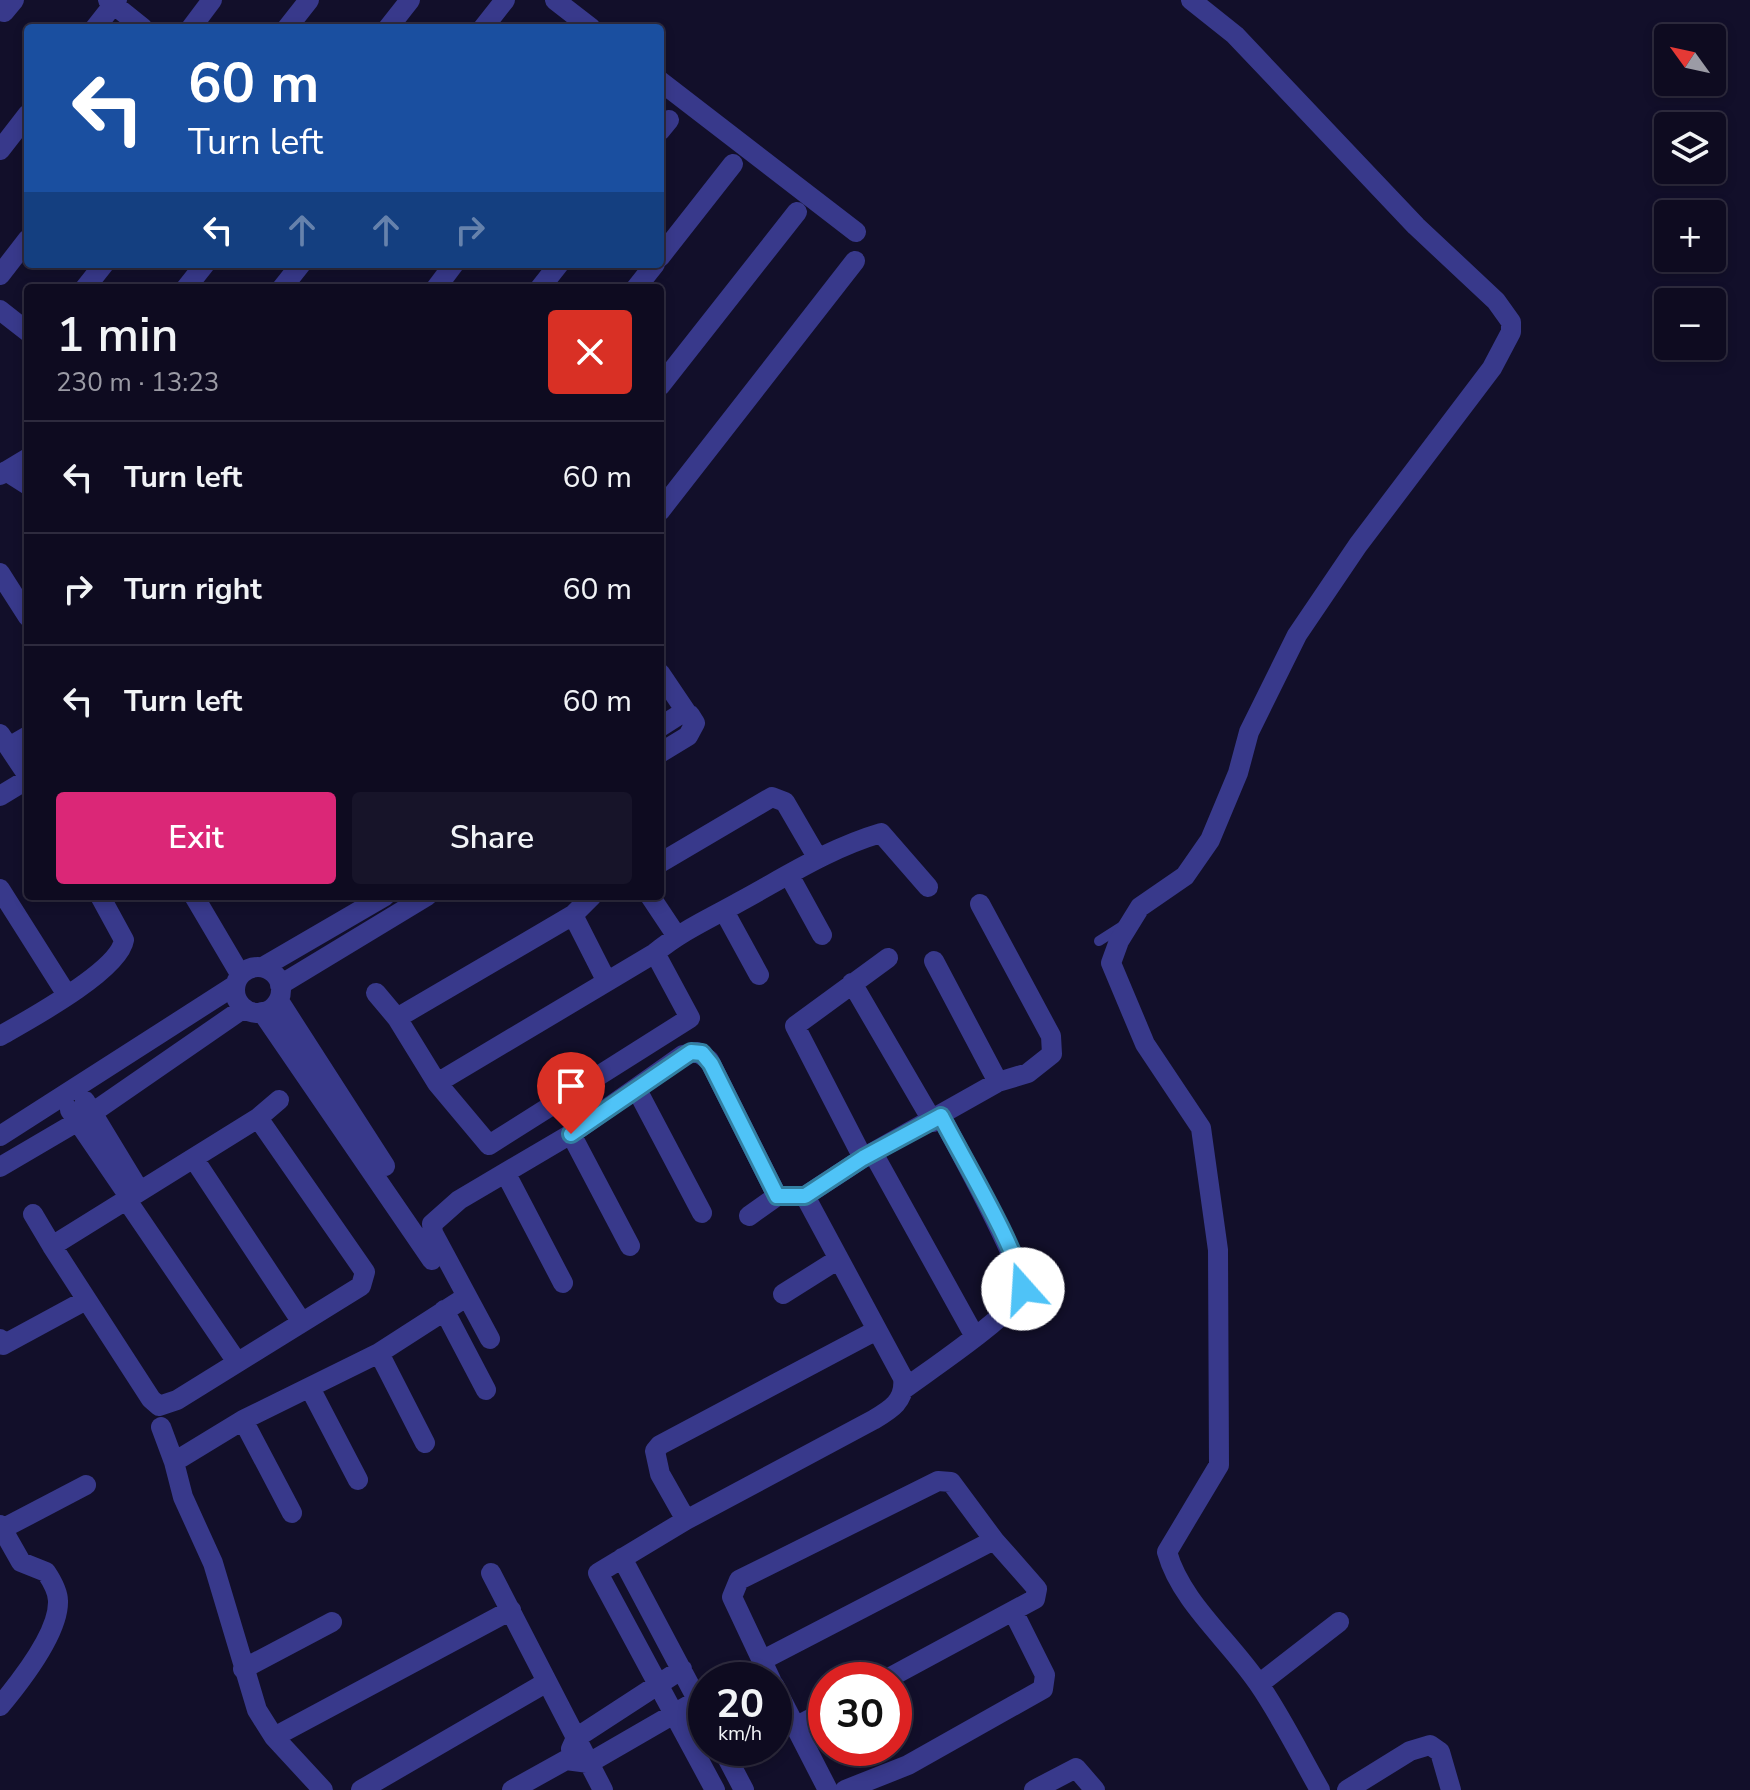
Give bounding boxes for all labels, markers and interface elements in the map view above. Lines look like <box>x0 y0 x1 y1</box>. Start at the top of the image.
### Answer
north arrow <box>1654 24 1726 96</box>
map controls <box>1654 24 1726 360</box>
text: 60 m <box>188 45 319 122</box>
icon: left <box>56 56 160 160</box>
button: layers <box>1654 112 1726 184</box>
text: Turn left <box>188 118 323 167</box>
button: + <box>1654 200 1726 272</box>
icon: left <box>196 208 240 252</box>
icon: ahead <box>280 208 324 252</box>
icon: ahead <box>364 208 408 252</box>
icon: right <box>448 208 492 252</box>
button: − <box>1654 288 1726 360</box>
text: 1 min <box>56 302 178 368</box>
button: close <box>548 310 632 394</box>
text: 230 m · 13:23 <box>56 365 219 400</box>
icon: left <box>56 455 100 499</box>
text: Turn left <box>124 457 242 498</box>
text: 60 m <box>563 457 632 498</box>
icon: right <box>56 567 100 611</box>
text: Turn right <box>124 569 262 610</box>
text: 60 m <box>563 569 632 610</box>
icon: left <box>56 679 100 723</box>
text: Turn left <box>124 681 242 722</box>
text: 60 m <box>563 681 632 722</box>
button: Exit <box>56 792 336 884</box>
button: Share <box>352 792 632 884</box>
pin <box>537 1052 605 1134</box>
icon: arrive <box>549 1064 593 1108</box>
position arrow <box>981 1247 1065 1331</box>
speed limit sign: 30 <box>808 1662 912 1766</box>
text: 20 <box>716 1677 764 1731</box>
text: km/h <box>718 1720 762 1747</box>

